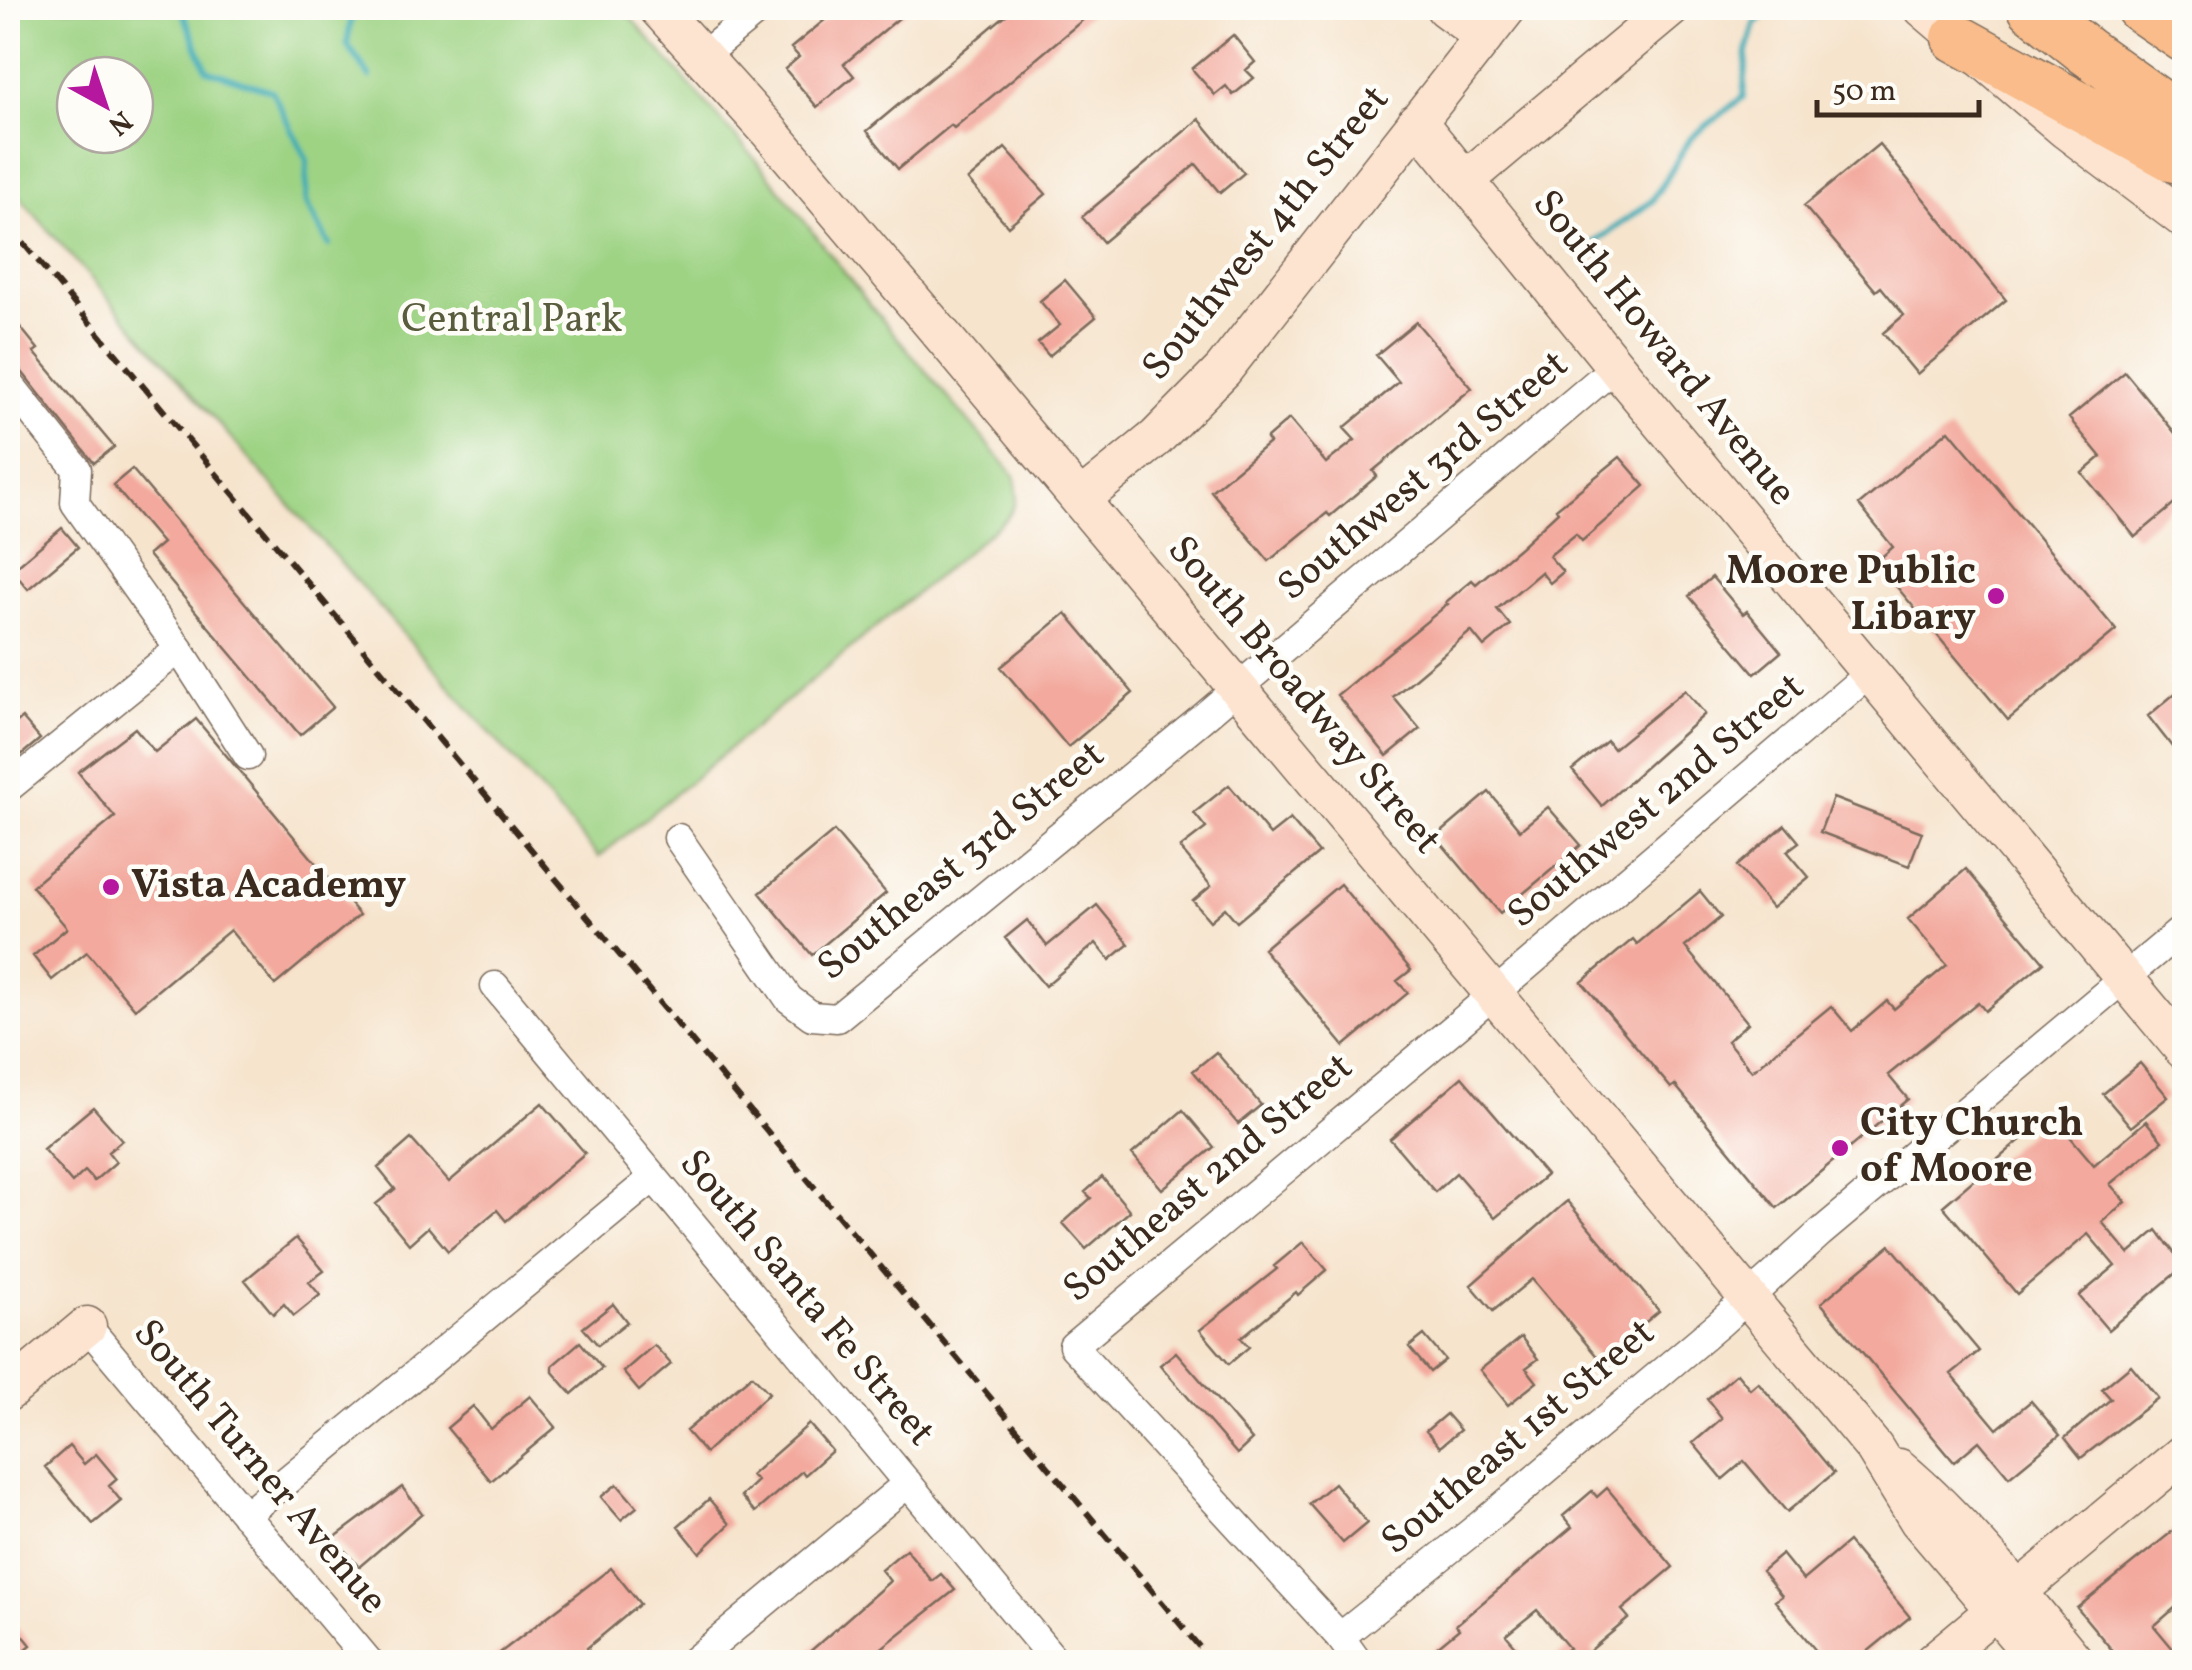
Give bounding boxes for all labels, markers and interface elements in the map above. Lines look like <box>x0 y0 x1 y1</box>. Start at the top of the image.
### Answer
north arrow <box>55 55 155 155</box>
scale bar <box>1817 55 1980 117</box>
text: 50 m <box>1832 71 1896 113</box>
street label: Southwest 4th Street <box>1130 74 1404 394</box>
text: N <box>99 101 140 144</box>
street label: South Howard Avenue <box>1518 179 1808 519</box>
park label: Central Park <box>401 293 623 349</box>
street label: Southwest 3rd Street <box>1267 339 1581 615</box>
street label: South Broadway Street <box>1153 525 1453 867</box>
place label: Moore Public Libary <box>1726 545 1976 647</box>
marker: Moore Public Libary <box>1985 585 2007 607</box>
street label: Southwest 2nd Street <box>1497 661 1817 943</box>
street label: Southeast 3rd Street <box>807 729 1117 995</box>
place label: Vista Academy <box>131 859 406 915</box>
marker: Vista Academy <box>100 876 122 898</box>
street label: Southeast 2nd Street <box>1052 1041 1366 1317</box>
place label: City Church of Moore <box>1860 1097 2084 1199</box>
marker: City Church of Moore <box>1829 1137 1851 1159</box>
street label: South Santa Fe Street <box>665 1139 947 1459</box>
street label: Southeast 1st Street <box>1370 1307 1668 1569</box>
street label: South Turner Avenue <box>119 1308 399 1628</box>

